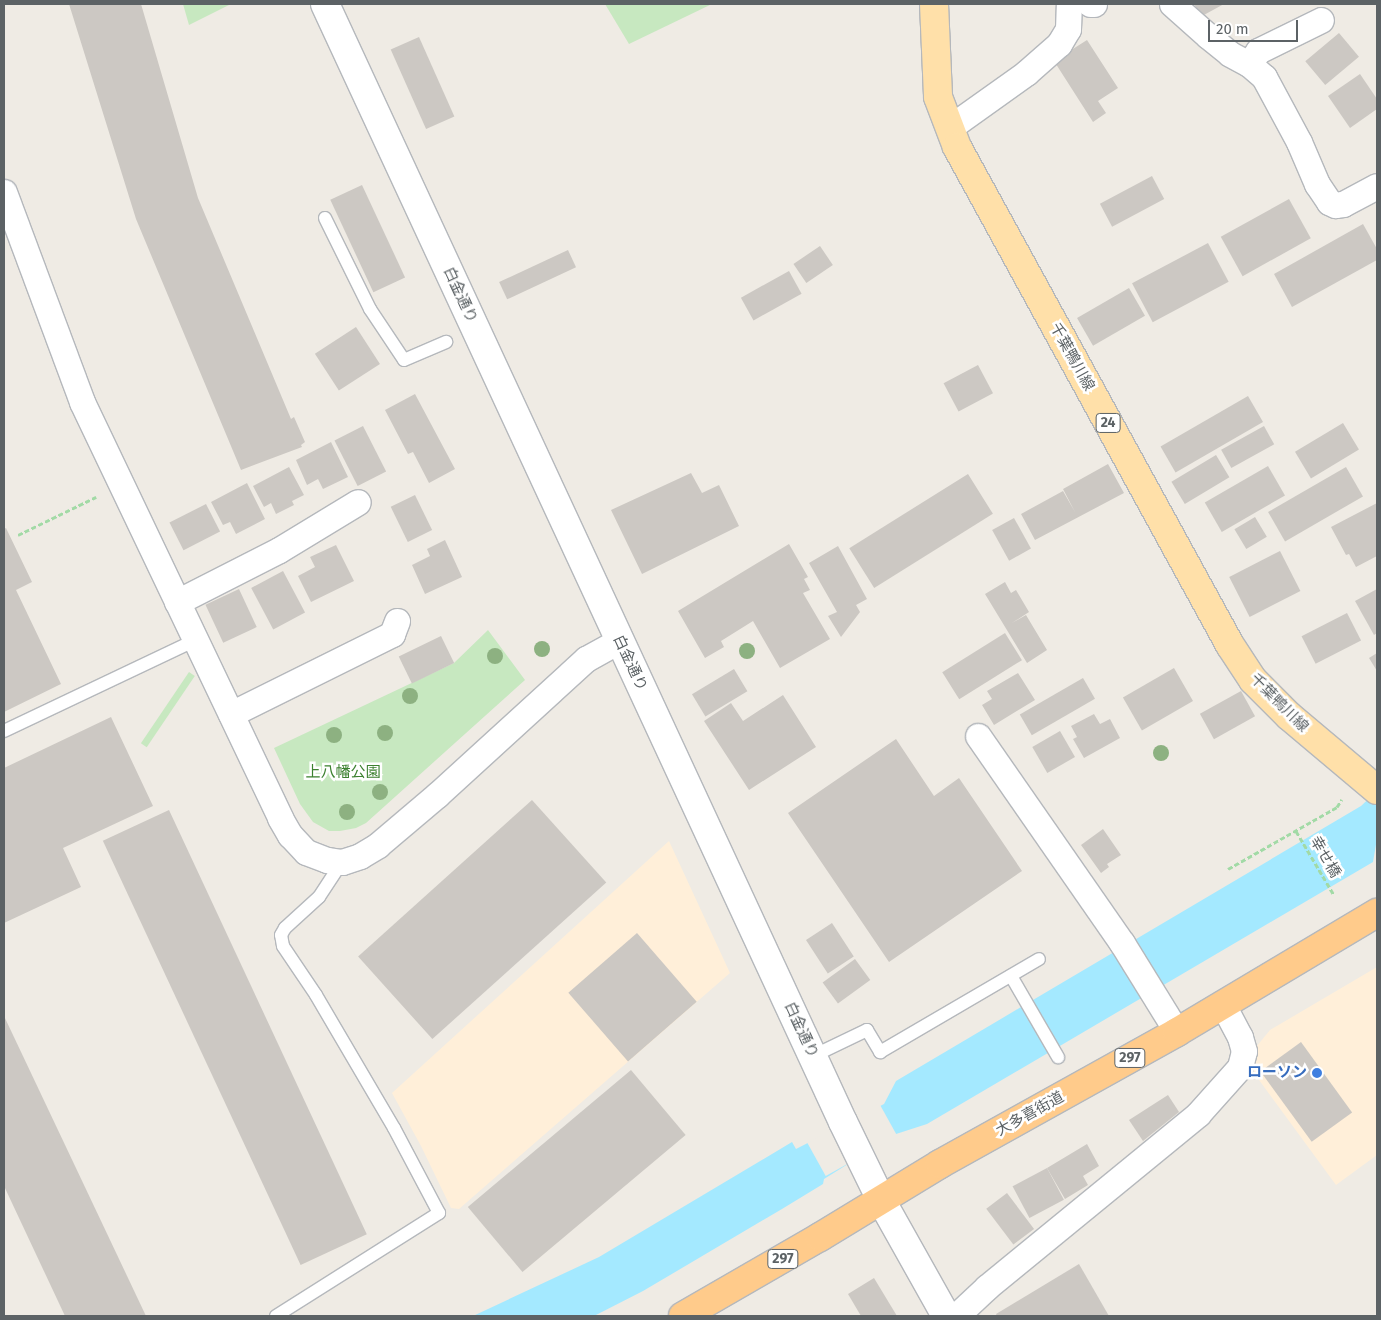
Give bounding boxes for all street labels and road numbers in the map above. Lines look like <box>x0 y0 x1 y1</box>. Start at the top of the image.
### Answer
street label: 白金通り <box>439 264 481 326</box>
street label: 千葉鴨川線 <box>1046 320 1098 394</box>
road number: 24 <box>1096 412 1120 434</box>
street label: 白金通り <box>609 632 651 694</box>
street label: 千葉鴨川線 <box>1246 670 1312 736</box>
street label: 幸せ橋 <box>1306 833 1344 881</box>
street label: 白金通り <box>780 999 822 1061</box>
road number: 297 <box>1114 1046 1146 1070</box>
street label: 大多喜街道 <box>993 1088 1067 1140</box>
road number: 297 <box>767 1248 799 1270</box>

